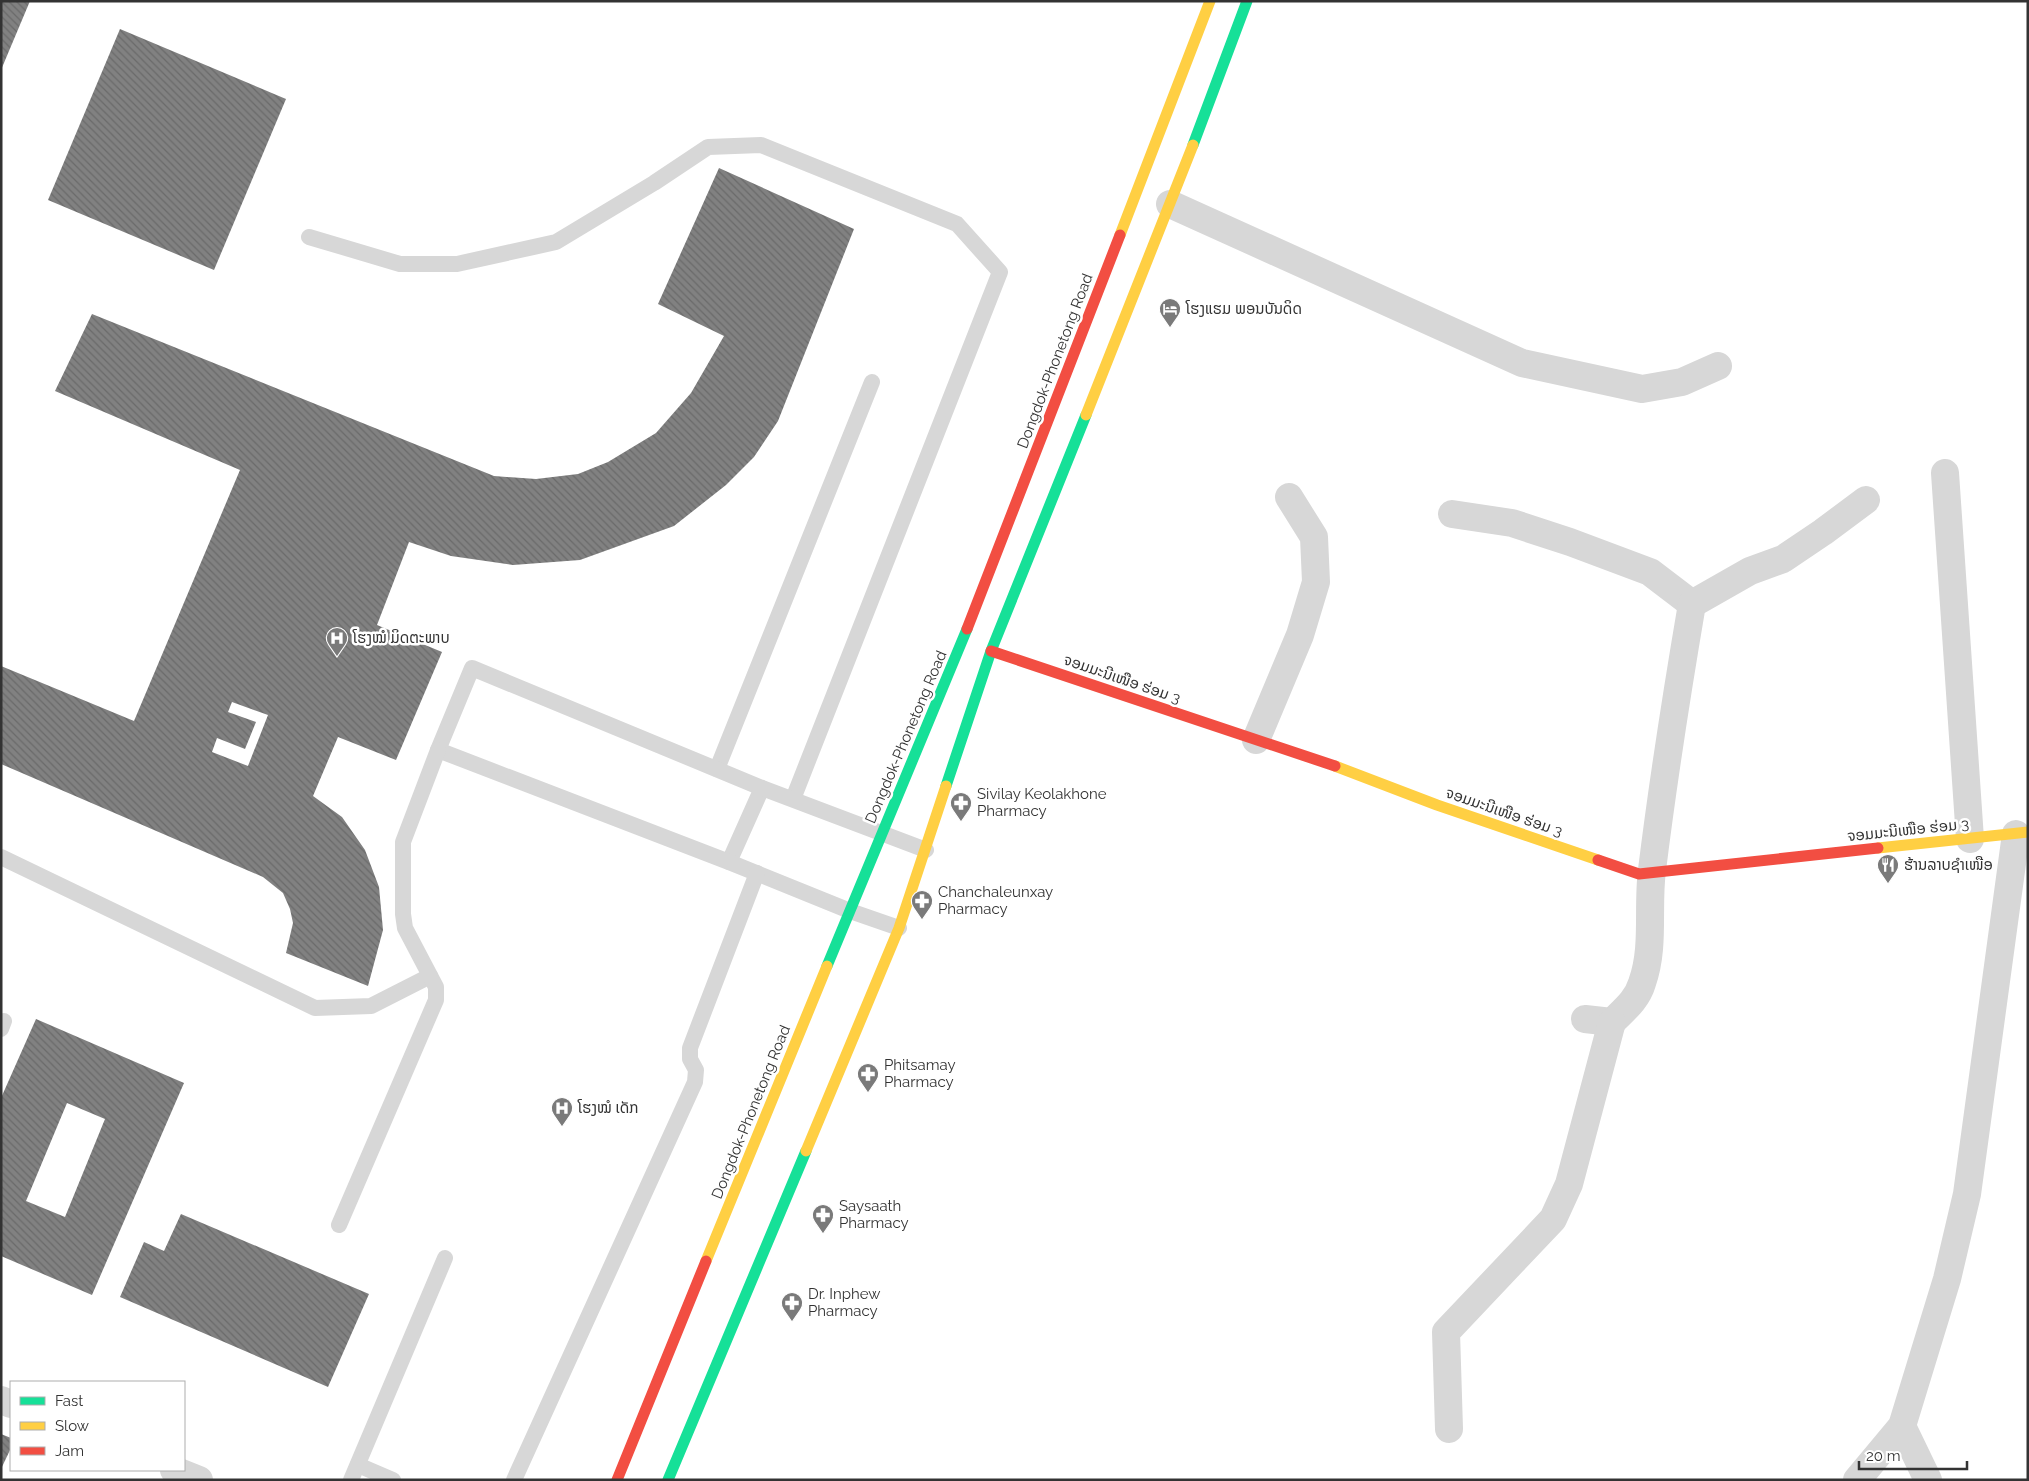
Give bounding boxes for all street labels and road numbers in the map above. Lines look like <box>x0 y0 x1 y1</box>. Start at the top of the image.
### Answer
street label: Dongdok-Phonetong Road <box>1013 271 1097 451</box>
street label: Dongdok-Phonetong Road <box>861 648 951 826</box>
street label: ຈອມມະນີເໜືອ ຮ່ອມ 3 <box>1061 651 1183 707</box>
street label: ຈອມມະນີເໜືອ ຮ່ອມ 3 <box>1443 784 1565 840</box>
street label: ຈອມມະນີເໜືອ ຮ່ອມ 3 <box>1846 815 1970 845</box>
street label: Dongdok-Phonetong Road <box>708 1023 794 1201</box>

